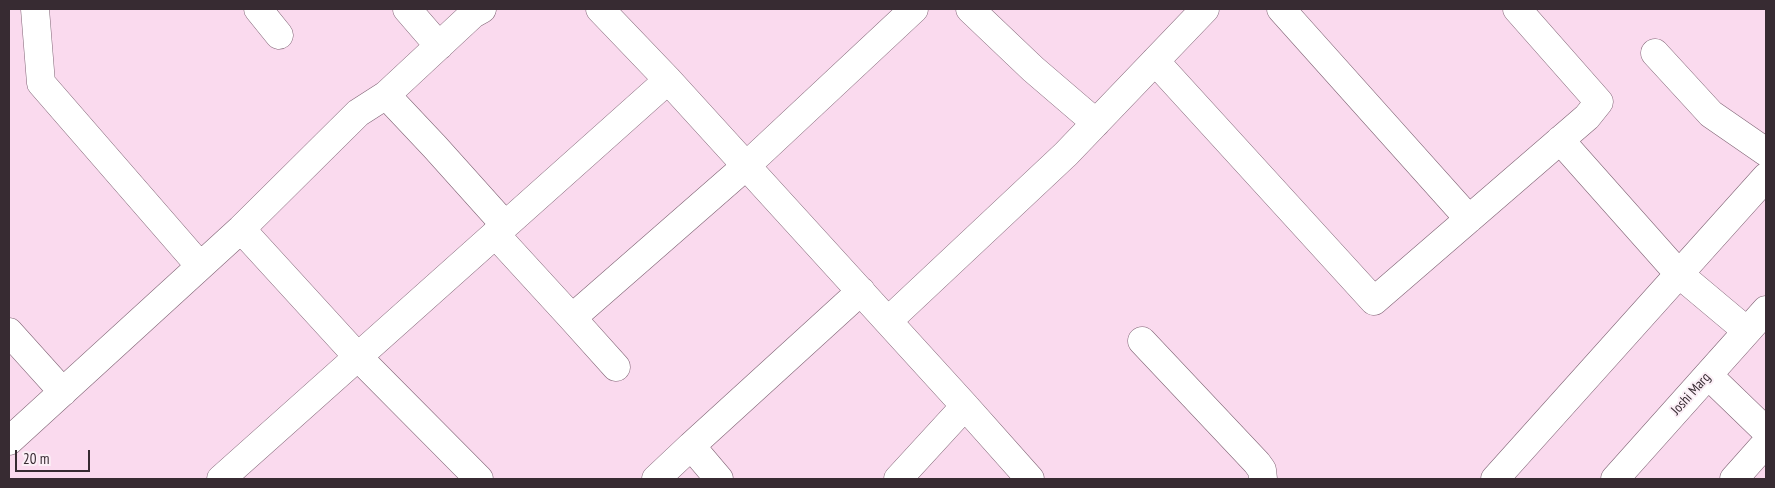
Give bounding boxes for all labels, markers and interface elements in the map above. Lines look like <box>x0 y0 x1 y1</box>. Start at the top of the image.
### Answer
street label: Joshi Marg <box>1668 370 1714 418</box>
scale bar <box>18 440 92 472</box>
text: 20 m <box>23 449 49 468</box>

